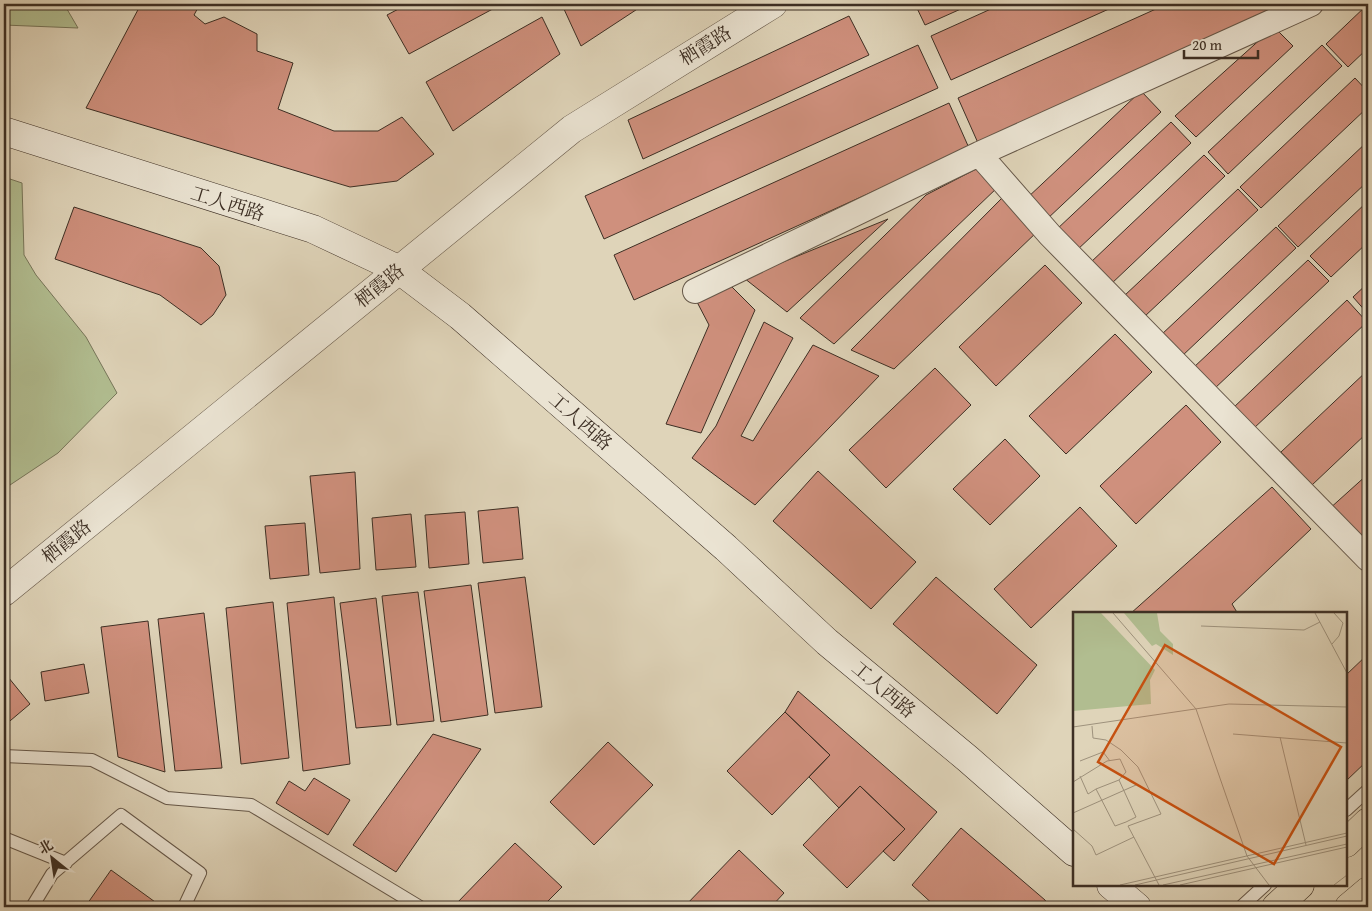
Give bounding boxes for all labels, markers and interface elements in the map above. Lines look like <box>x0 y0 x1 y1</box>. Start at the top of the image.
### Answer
street label: 栖霞路 <box>673 18 737 72</box>
scale bar <box>1184 28 1258 60</box>
text: 20 m <box>1192 34 1223 55</box>
street label: 工人西路 <box>188 178 268 228</box>
street label: 栖霞路 <box>348 256 410 314</box>
street label: 工人西路 <box>543 385 619 457</box>
street label: 栖霞路 <box>35 512 97 570</box>
inset map <box>1073 612 1347 886</box>
street label: 工人西路 <box>846 654 922 724</box>
north arrow <box>28 834 78 884</box>
text: 北 <box>34 835 57 859</box>

